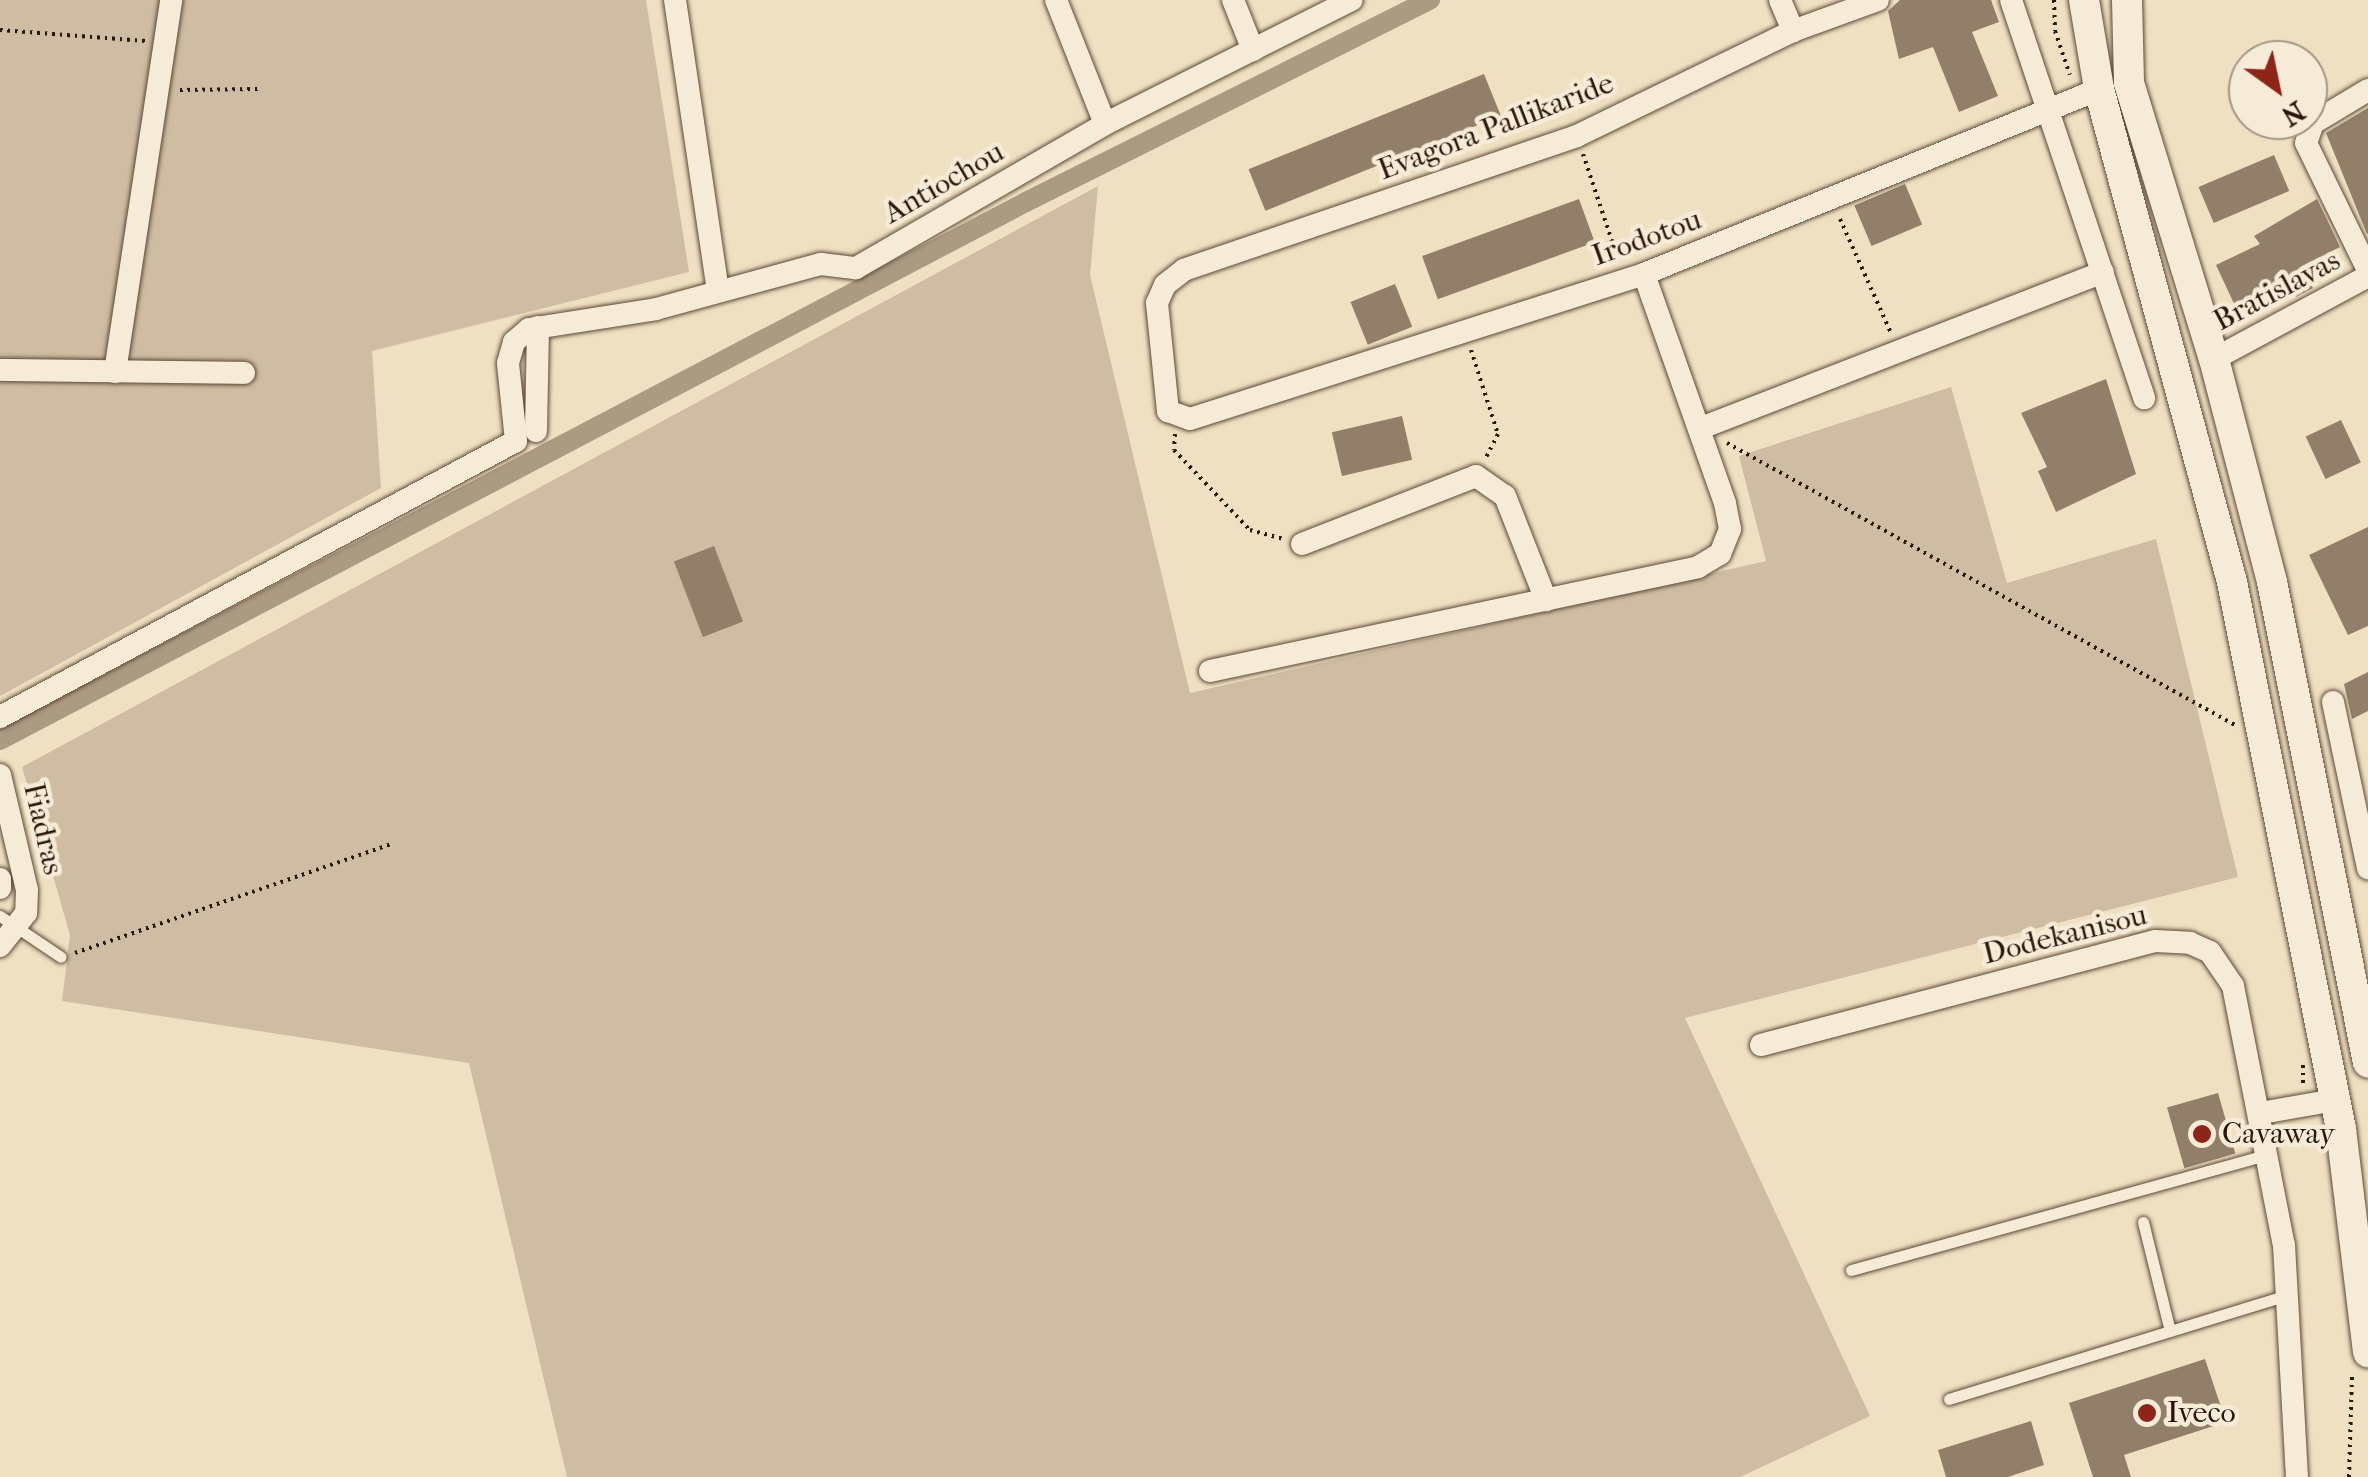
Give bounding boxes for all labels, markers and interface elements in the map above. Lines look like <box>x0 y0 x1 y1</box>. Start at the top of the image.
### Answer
north arrow <box>2228 40 2328 140</box>
street label: Evagora Pallikaride <box>1373 66 1619 188</box>
text: N <box>2276 94 2311 134</box>
street label: Antiochou <box>877 134 1011 232</box>
street label: Irodotou <box>1588 202 1706 274</box>
street label: Bratislavas <box>2208 243 2346 339</box>
street label: Fiadras <box>15 780 71 878</box>
street label: Dodekanisou <box>1979 897 2151 973</box>
place label: Cavaway <box>2222 1116 2335 1152</box>
marker: Cavaway <box>2191 1123 2213 1145</box>
place label: Iveco <box>2167 1395 2236 1431</box>
marker: Iveco <box>2136 1402 2158 1424</box>

